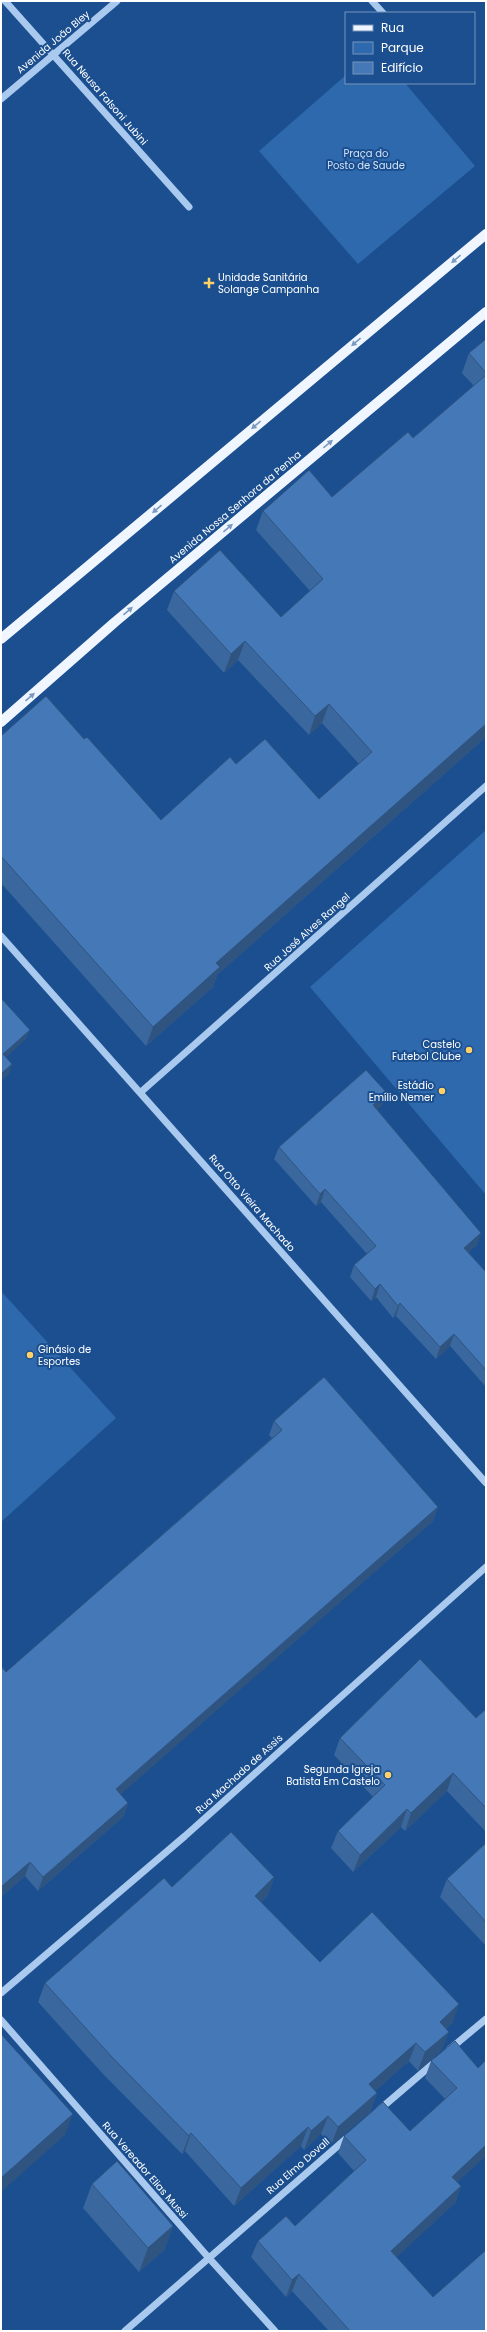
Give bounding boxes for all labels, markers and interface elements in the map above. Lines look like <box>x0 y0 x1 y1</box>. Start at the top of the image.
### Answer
street label: Avenida João Bley <box>13 7 93 77</box>
legend <box>345 12 475 84</box>
text: Rua <box>381 19 404 36</box>
text: Parque <box>381 39 424 56</box>
street label: Rua Neusa Falsoni Jubini <box>59 46 151 148</box>
text: Edifício <box>381 59 423 76</box>
park label: Praça do Posto de Saude <box>327 146 405 173</box>
one-way arrow <box>451 254 461 263</box>
place label: Unidade Sanitária Solange Campanha <box>218 270 319 297</box>
marker: Unidade Sanitária Solange Campanha <box>203 277 215 289</box>
one-way arrow <box>351 338 362 347</box>
one-way arrow <box>251 421 262 430</box>
one-way arrow <box>322 440 333 449</box>
street label: Avenida Nossa Senhora da Penha <box>165 447 305 567</box>
one-way arrow <box>151 504 162 513</box>
one-way arrow <box>223 523 233 532</box>
one-way arrow <box>123 607 134 616</box>
one-way arrow <box>25 692 36 701</box>
street label: Rua José Alves Rangel <box>261 889 353 975</box>
place label: Castelo Futebol Clube <box>392 1037 461 1064</box>
marker: Castelo Futebol Clube <box>464 1045 474 1055</box>
place label: Estádio Emílio Nemer <box>369 1078 434 1105</box>
marker: Estádio Emílio Nemer <box>437 1086 447 1096</box>
street label: Rua Otto Vieira Machado <box>205 1151 299 1255</box>
place label: Ginásio de Esportes <box>38 1342 91 1369</box>
marker: Ginásio de Esportes <box>25 1350 35 1360</box>
street label: Rua Machado de Assis <box>192 1731 286 1817</box>
place label: Segunda Igreja Batista Em Castelo <box>286 1762 380 1789</box>
marker: Segunda Igreja Batista Em Castelo <box>383 1770 393 1780</box>
street label: Rua Vereador Elias Mussi <box>99 2118 191 2222</box>
street label: Rua Elmo Dovall <box>263 2134 333 2198</box>

